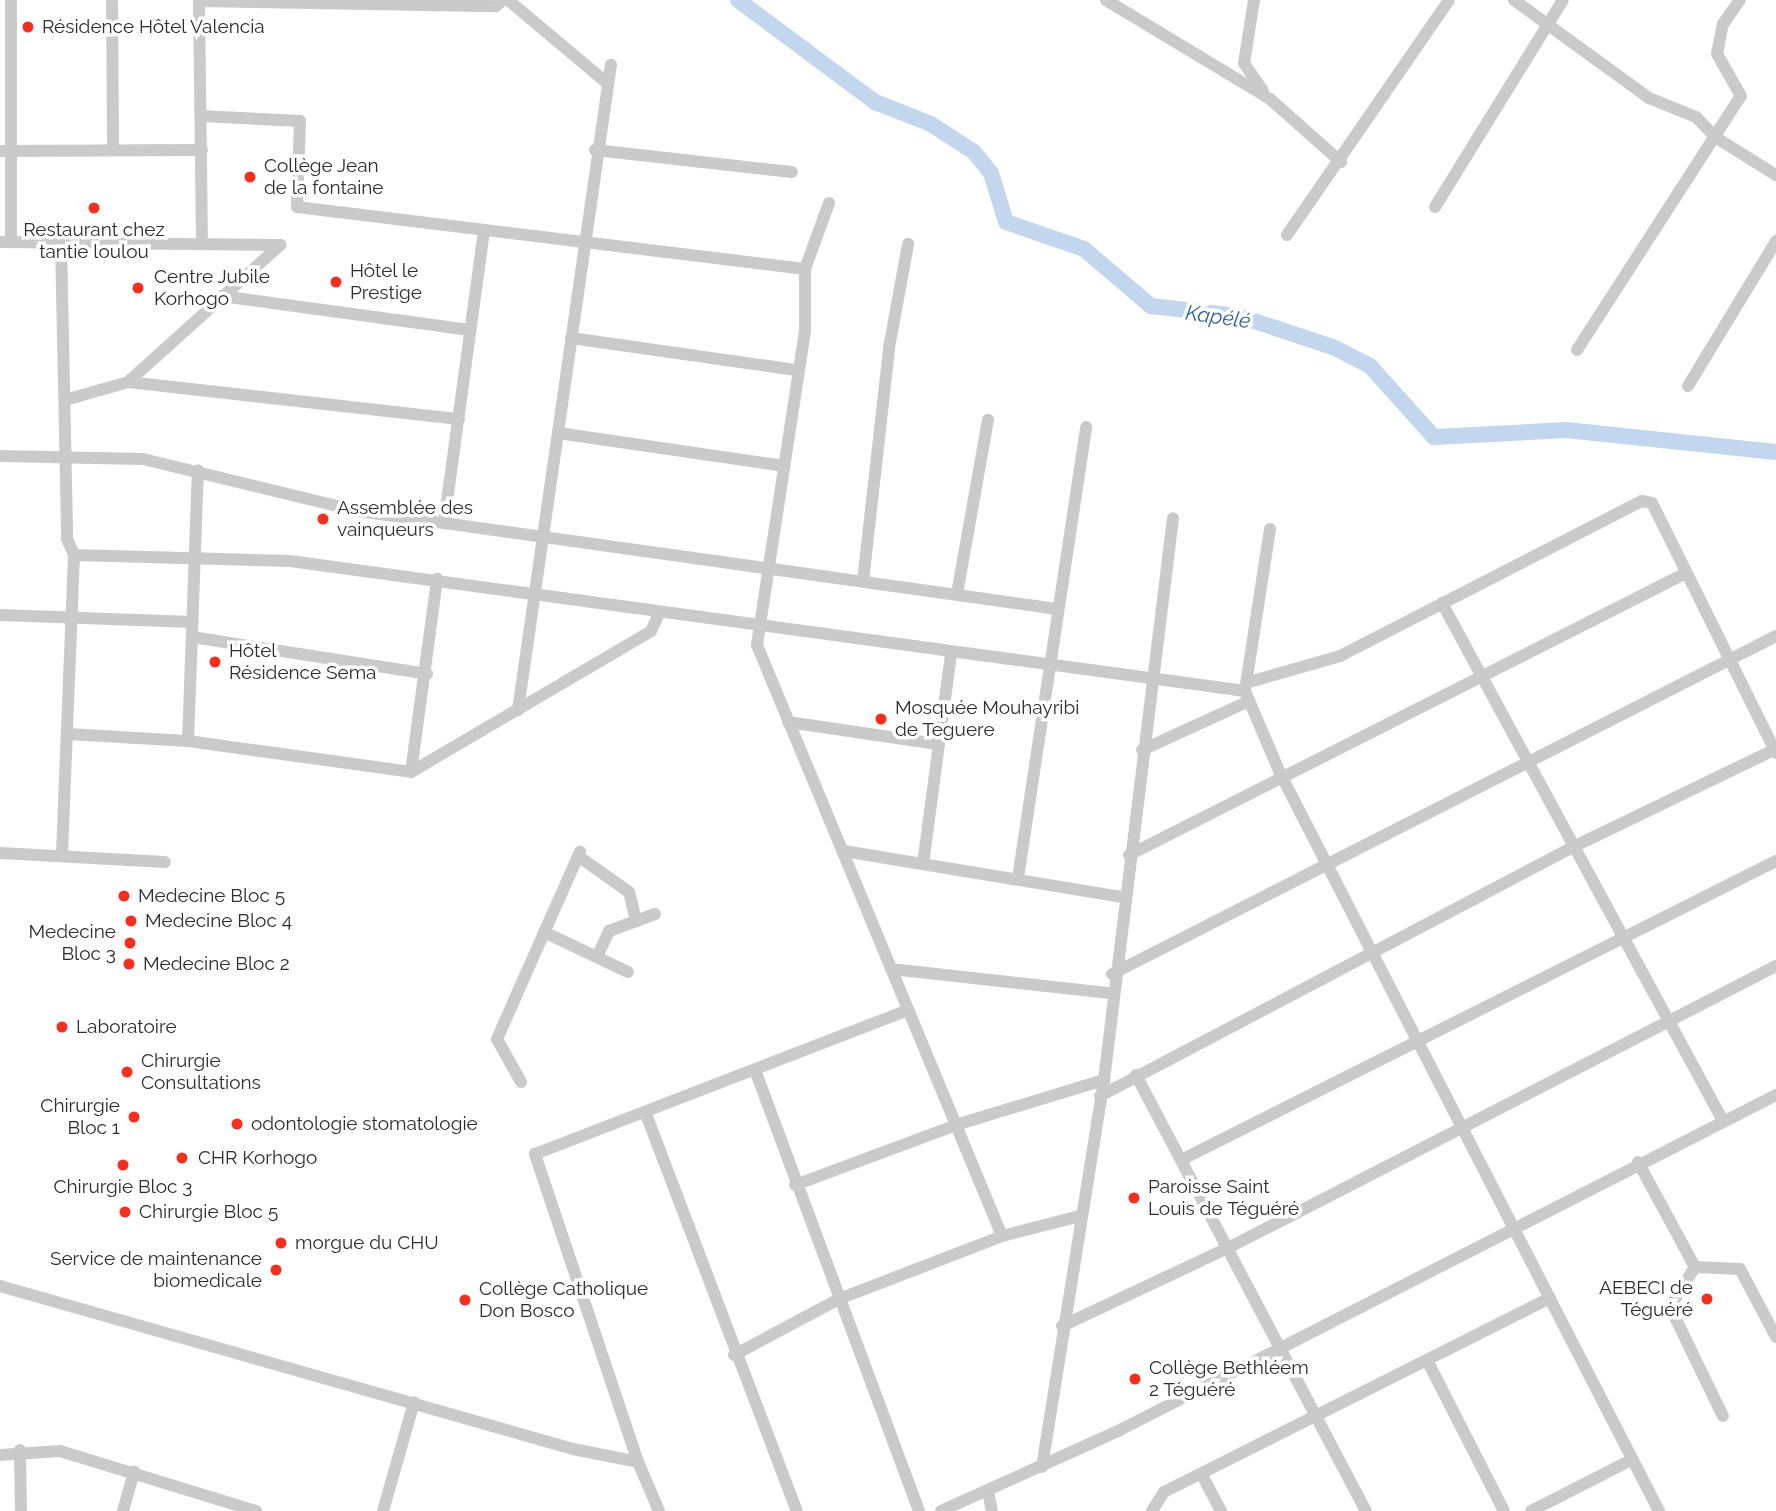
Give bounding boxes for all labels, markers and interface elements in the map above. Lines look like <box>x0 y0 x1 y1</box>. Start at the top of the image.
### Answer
place label: Résidence Hôtel Valencia <box>42 16 266 38</box>
marker: Résidence Hôtel Valencia <box>20 19 36 35</box>
place label: Collège Jean de la fontaine <box>264 155 384 199</box>
marker: Collège Jean de la fontaine <box>242 169 258 185</box>
marker: Restaurant chez tantie loulou <box>86 200 102 216</box>
place label: Restaurant chez tantie loulou <box>23 219 165 263</box>
place label: Hôtel le Prestige <box>350 260 422 304</box>
place label: Centre Jubile Korhogo <box>154 266 270 310</box>
marker: Hôtel le Prestige <box>328 274 344 290</box>
marker: Centre Jubile Korhogo <box>128 278 148 298</box>
water label: Kapélé <box>1184 300 1252 334</box>
place label: Assemblée des vainqueurs <box>337 497 473 541</box>
marker: Assemblée des vainqueurs <box>315 511 331 527</box>
place label: Hôtel Résidence Sema <box>229 640 376 684</box>
marker: Hôtel Résidence Sema <box>207 654 223 670</box>
place label: Mosquée Mouhayribi de Teguere <box>895 697 1079 741</box>
marker: Mosquée Mouhayribi de Teguere <box>873 711 889 727</box>
place label: Medecine Bloc 5 <box>138 885 285 907</box>
marker: Medecine Bloc 5 <box>116 888 132 904</box>
place label: Medecine Bloc 4 <box>145 910 292 932</box>
marker: Medecine Bloc 4 <box>123 913 139 929</box>
place label: Medecine Bloc 3 <box>29 921 116 965</box>
marker: Medecine Bloc 3 <box>122 935 138 951</box>
place label: Medecine Bloc 2 <box>143 953 290 975</box>
marker: Medecine Bloc 2 <box>121 956 137 972</box>
place label: Laboratoire <box>76 1016 177 1038</box>
marker: Laboratoire <box>54 1019 70 1035</box>
place label: Chirurgie Consultations <box>141 1050 261 1094</box>
marker: Chirurgie Consultations <box>119 1064 135 1080</box>
place label: Chirurgie Bloc 1 <box>40 1095 120 1139</box>
marker: Chirurgie Bloc 1 <box>126 1109 142 1125</box>
place label: odontologie stomatologie <box>251 1113 478 1135</box>
marker: odontologie stomatologie <box>229 1116 245 1132</box>
place label: CHR Korhogo <box>198 1147 317 1169</box>
marker: CHR Korhogo <box>172 1148 192 1168</box>
marker: Chirurgie Bloc 3 <box>115 1157 131 1173</box>
place label: Chirurgie Bloc 3 <box>53 1176 193 1198</box>
place label: Paroisse Saint Louis de Téguéré <box>1148 1176 1300 1220</box>
marker: Paroisse Saint Louis de Téguéré <box>1126 1190 1142 1206</box>
place label: Chirurgie Bloc 5 <box>139 1201 278 1223</box>
marker: Chirurgie Bloc 5 <box>117 1204 133 1220</box>
place label: morgue du CHU <box>295 1232 439 1254</box>
marker: morgue du CHU <box>273 1235 289 1251</box>
place label: Service de maintenance biomedicale <box>50 1248 262 1292</box>
marker: Service de maintenance biomedicale <box>268 1262 284 1278</box>
place label: AEBECI de Téguéré <box>1599 1277 1693 1321</box>
place label: Collège Catholique Don Bosco <box>479 1278 648 1322</box>
marker: AEBECI de Téguéré <box>1699 1291 1715 1307</box>
marker: Collège Catholique Don Bosco <box>457 1292 473 1308</box>
place label: Collège Bethléem 2 Téguéré <box>1149 1357 1309 1401</box>
marker: Collège Bethléem 2 Téguéré <box>1127 1371 1143 1387</box>

